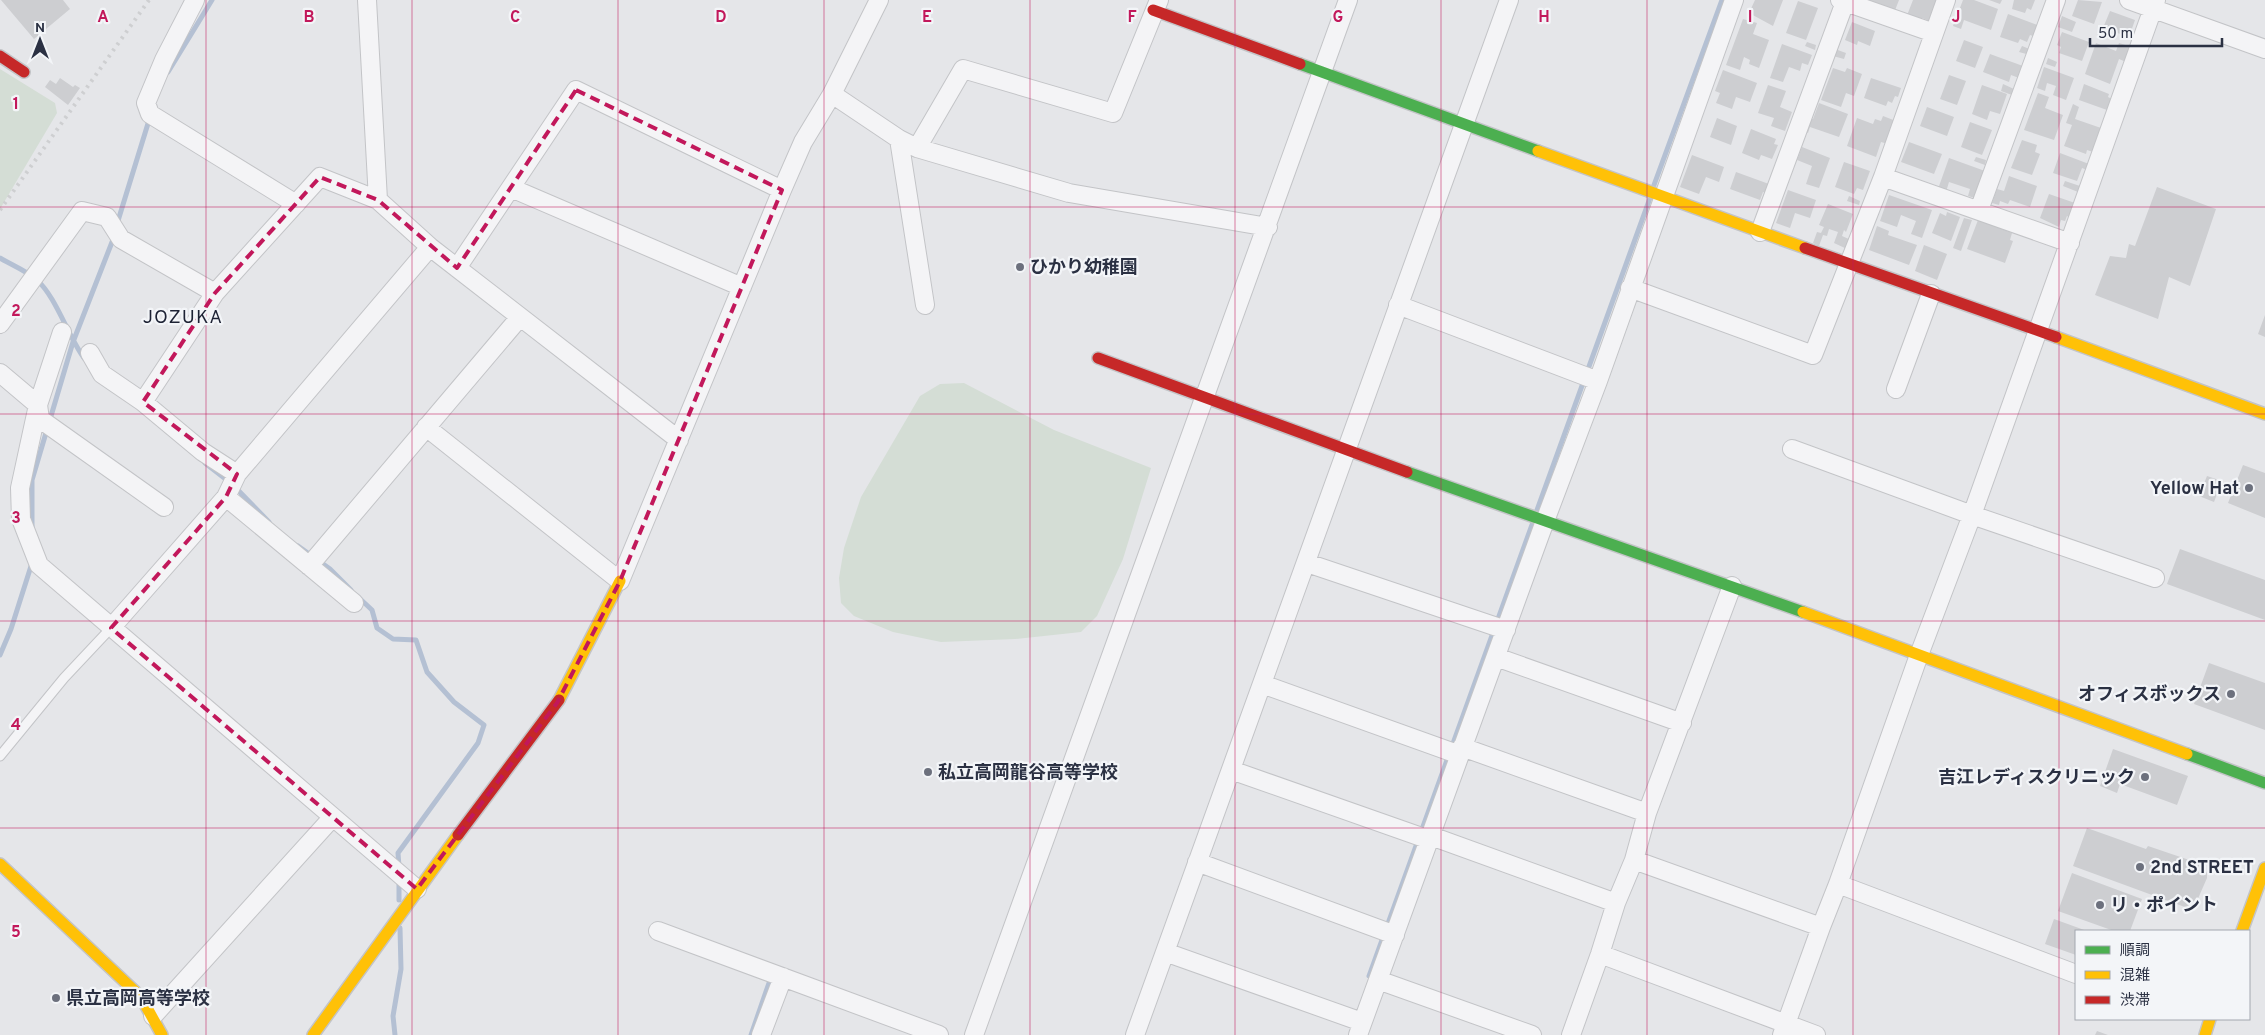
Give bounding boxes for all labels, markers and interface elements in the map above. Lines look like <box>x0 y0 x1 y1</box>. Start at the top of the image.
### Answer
text: A <box>97 8 109 28</box>
text: B <box>303 8 315 28</box>
text: C <box>510 8 520 28</box>
text: D <box>715 8 727 28</box>
text: E <box>922 8 932 28</box>
text: F <box>1127 8 1137 28</box>
text: G <box>1333 8 1343 28</box>
text: H <box>1538 8 1550 28</box>
text: I <box>1748 8 1752 28</box>
text: J <box>1952 8 1960 28</box>
north arrow <box>15 15 65 65</box>
scale bar <box>2090 15 2222 47</box>
text: N <box>35 20 45 37</box>
text: 50 m <box>2098 25 2133 44</box>
text: 1 <box>13 95 19 115</box>
place label: ひかり幼稚園 <box>1030 257 1138 280</box>
marker: ひかり幼稚園 <box>1014 261 1026 273</box>
text: 2 <box>11 302 21 322</box>
district label: JOZUKA <box>143 306 223 330</box>
place label: Yellow Hat <box>2150 478 2239 501</box>
marker: Yellow Hat <box>2243 482 2255 494</box>
text: 3 <box>11 509 21 529</box>
place label: オフィスボックス <box>2078 684 2221 707</box>
marker: オフィスボックス <box>2225 688 2237 700</box>
text: 4 <box>11 716 21 736</box>
place label: 私立高岡龍谷高等学校 <box>938 762 1118 785</box>
marker: 私立高岡龍谷高等学校 <box>922 766 934 778</box>
place label: 吉江レディスクリニック <box>1938 767 2135 790</box>
marker: 吉江レディスクリニック <box>2139 771 2151 783</box>
place label: 2nd STREET <box>2150 857 2254 880</box>
marker: 2nd STREET <box>2134 861 2146 873</box>
place label: リ・ポイント <box>2110 895 2218 918</box>
marker: リ・ポイント <box>2094 899 2106 911</box>
text: 5 <box>11 923 21 943</box>
legend <box>2075 930 2250 1020</box>
text: 順調 <box>2120 942 2150 961</box>
text: 混雑 <box>2120 967 2150 986</box>
place label: 県立高岡高等学校 <box>66 988 210 1011</box>
marker: 県立高岡高等学校 <box>50 992 62 1004</box>
text: 渋滞 <box>2120 992 2150 1011</box>

